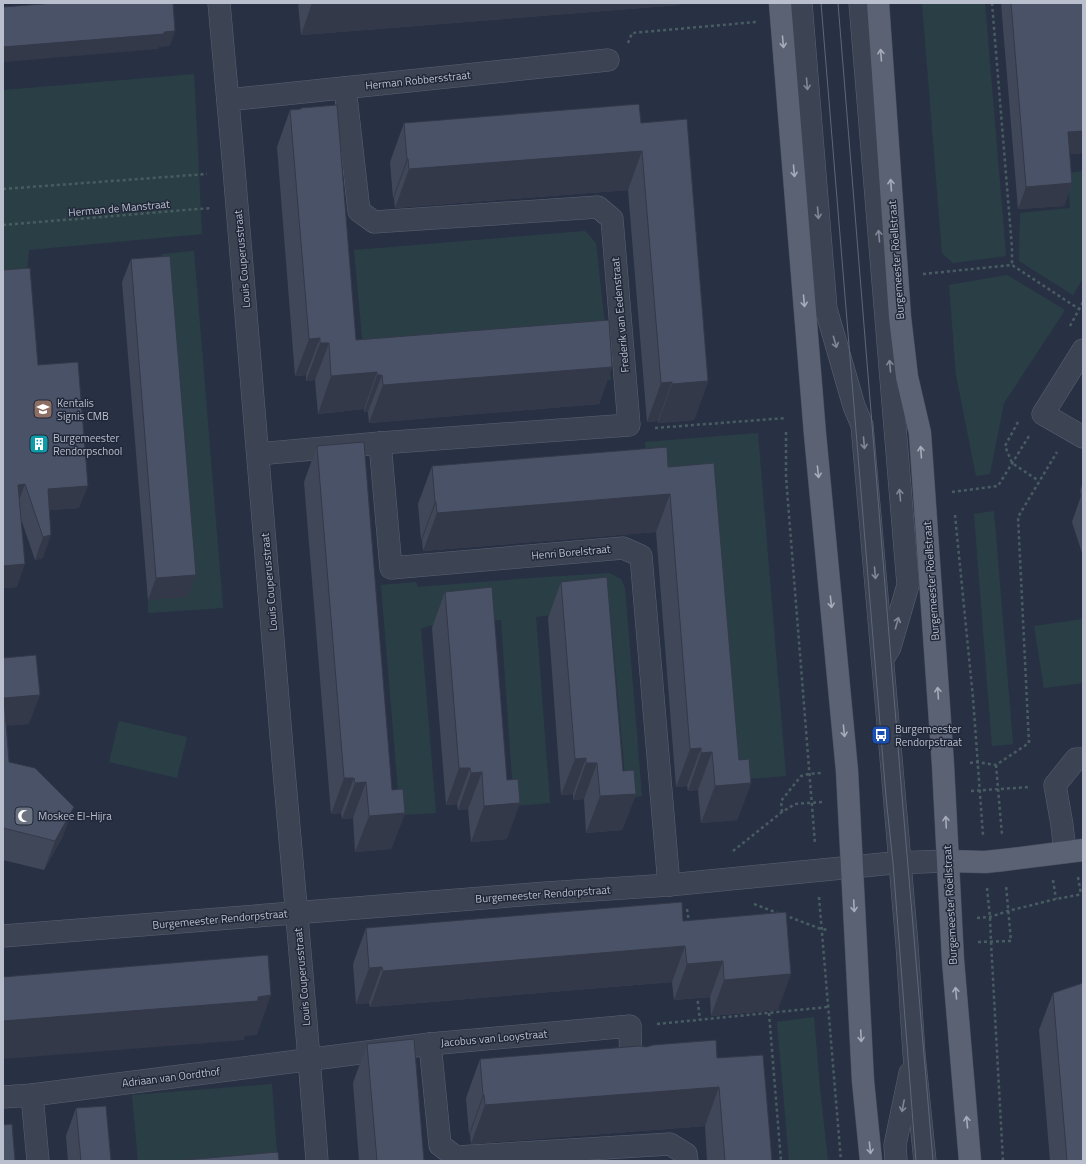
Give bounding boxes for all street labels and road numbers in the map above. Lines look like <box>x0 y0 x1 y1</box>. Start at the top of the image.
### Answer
street label: Herman Robbersstraat <box>364 66 472 93</box>
street label: Herman de Manstraat <box>68 196 171 220</box>
street label: Burgemeester Röellstraat <box>884 200 908 320</box>
street label: Louis Couperusstraat <box>230 209 254 309</box>
street label: Frederik van Eedenstraat <box>607 257 633 373</box>
street label: Burgemeester Röellstraat <box>919 521 943 641</box>
street label: Louis Couperusstraat <box>257 532 281 632</box>
street label: Henri Borelstraat <box>531 541 611 563</box>
street label: Burgemeester Röellstraat <box>939 845 961 965</box>
street label: Burgemeester Rendorpstraat <box>475 881 611 907</box>
street label: Burgemeester Rendorpstraat <box>152 905 288 933</box>
street label: Louis Couperusstraat <box>290 927 314 1027</box>
street label: Jacobus van Looystraat <box>440 1025 548 1051</box>
street label: Adriaan van Oordthof <box>121 1063 221 1091</box>

